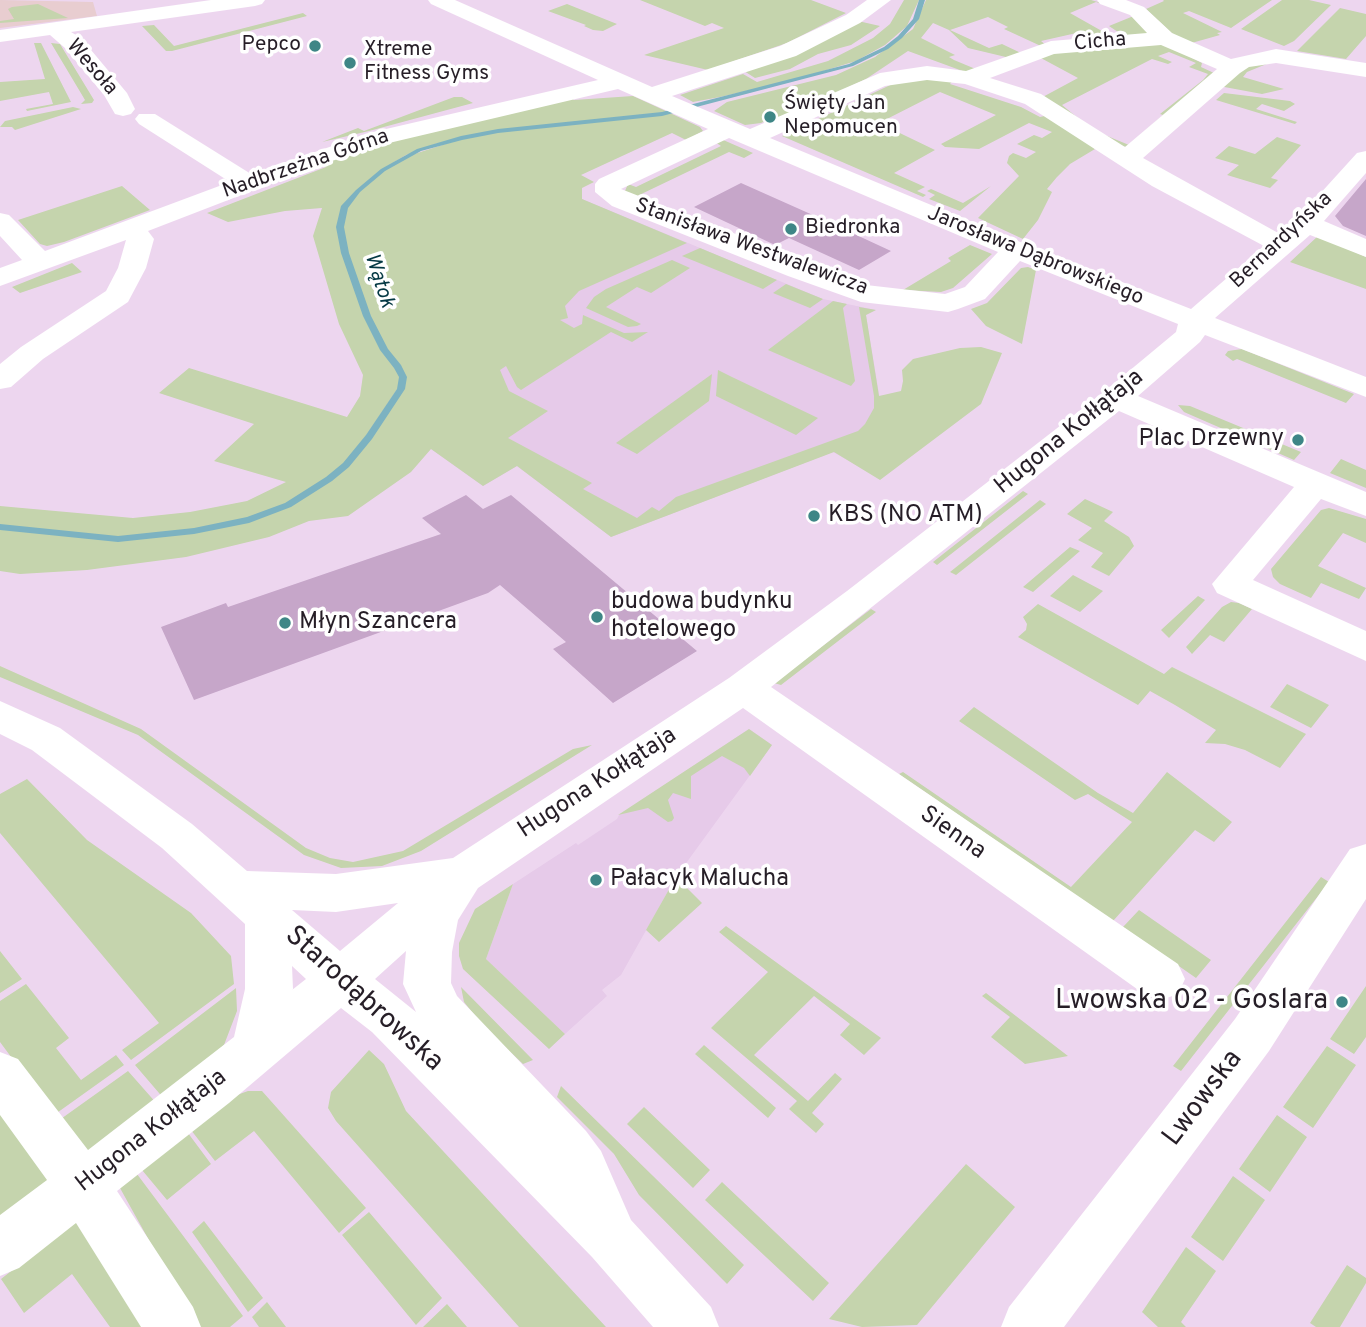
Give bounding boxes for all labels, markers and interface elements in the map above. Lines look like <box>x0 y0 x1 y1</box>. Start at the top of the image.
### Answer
street label: Cicha <box>1073 28 1127 58</box>
place label: Pepco <box>242 33 301 59</box>
street label: Wesoła <box>60 35 122 101</box>
marker: Pepco <box>307 38 323 54</box>
place label: Xtreme Fitness Gyms <box>364 38 489 88</box>
marker: Xtreme Fitness Gyms <box>342 55 358 71</box>
place label: Święty Jan Nepomucen <box>784 92 898 142</box>
marker: Święty Jan Nepomucen <box>762 109 778 125</box>
street label: Nadbrzeżna Górna <box>220 125 392 205</box>
street label: Bernardyńska <box>1226 187 1338 295</box>
street label: Stanisława Westwalewicza <box>631 194 871 302</box>
street label: Jarosława Dąbrowskiego <box>923 202 1147 312</box>
place label: Biedronka <box>805 216 900 242</box>
marker: Biedronka <box>783 221 799 237</box>
water label: Wątok <box>357 250 399 312</box>
street label: Hugona Kołłątaja <box>990 364 1150 502</box>
place label: Plac Drzewny <box>1139 426 1284 454</box>
marker: Plac Drzewny <box>1290 432 1306 448</box>
place label: KBS (NO ATM) <box>828 502 983 530</box>
marker: KBS (NO ATM) <box>806 508 822 524</box>
place label: budowa budynku hotelowego <box>611 589 792 645</box>
place label: Młyn Szancera <box>299 609 457 637</box>
marker: budowa budynku hotelowego <box>589 609 605 625</box>
marker: Młyn Szancera <box>277 615 293 631</box>
street label: Hugona Kołłątaja <box>513 722 683 846</box>
street label: Sienna <box>914 801 990 867</box>
place label: Pałacyk Malucha <box>610 866 789 894</box>
marker: Pałacyk Malucha <box>588 872 604 888</box>
street label: Starodąbrowska <box>277 920 449 1080</box>
place label: Lwowska 02 - Goslara <box>1055 985 1328 1019</box>
marker: Lwowska 02 - Goslara <box>1334 994 1350 1010</box>
street label: Lwowska <box>1157 1044 1251 1154</box>
street label: Hugona Kołłątaja <box>71 1064 233 1200</box>

